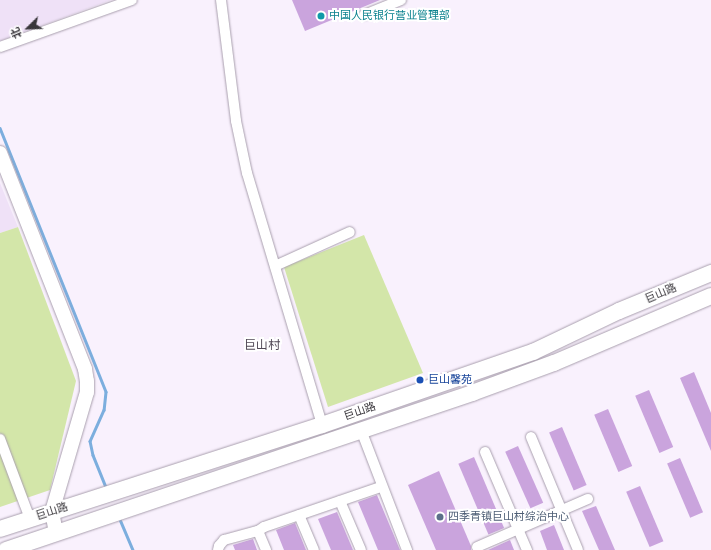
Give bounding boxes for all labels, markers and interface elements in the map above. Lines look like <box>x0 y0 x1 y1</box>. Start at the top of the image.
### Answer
north arrow <box>8 8 48 48</box>
place label: 中国人民银行营业管理部 <box>329 9 450 23</box>
marker: 中国人民银行营业管理部 <box>316 11 326 21</box>
text: 北 <box>8 25 25 40</box>
street label: 巨山路 <box>643 281 679 307</box>
district label: 巨山村 <box>244 339 280 353</box>
place label: 巨山馨苑 <box>428 373 472 387</box>
marker: 巨山馨苑 <box>415 375 425 385</box>
street label: 巨山路 <box>342 400 378 424</box>
street label: 巨山路 <box>34 501 70 523</box>
place label: 四季青镇巨山村综治中心 <box>448 510 569 524</box>
marker: 四季青镇巨山村综治中心 <box>435 512 445 522</box>

